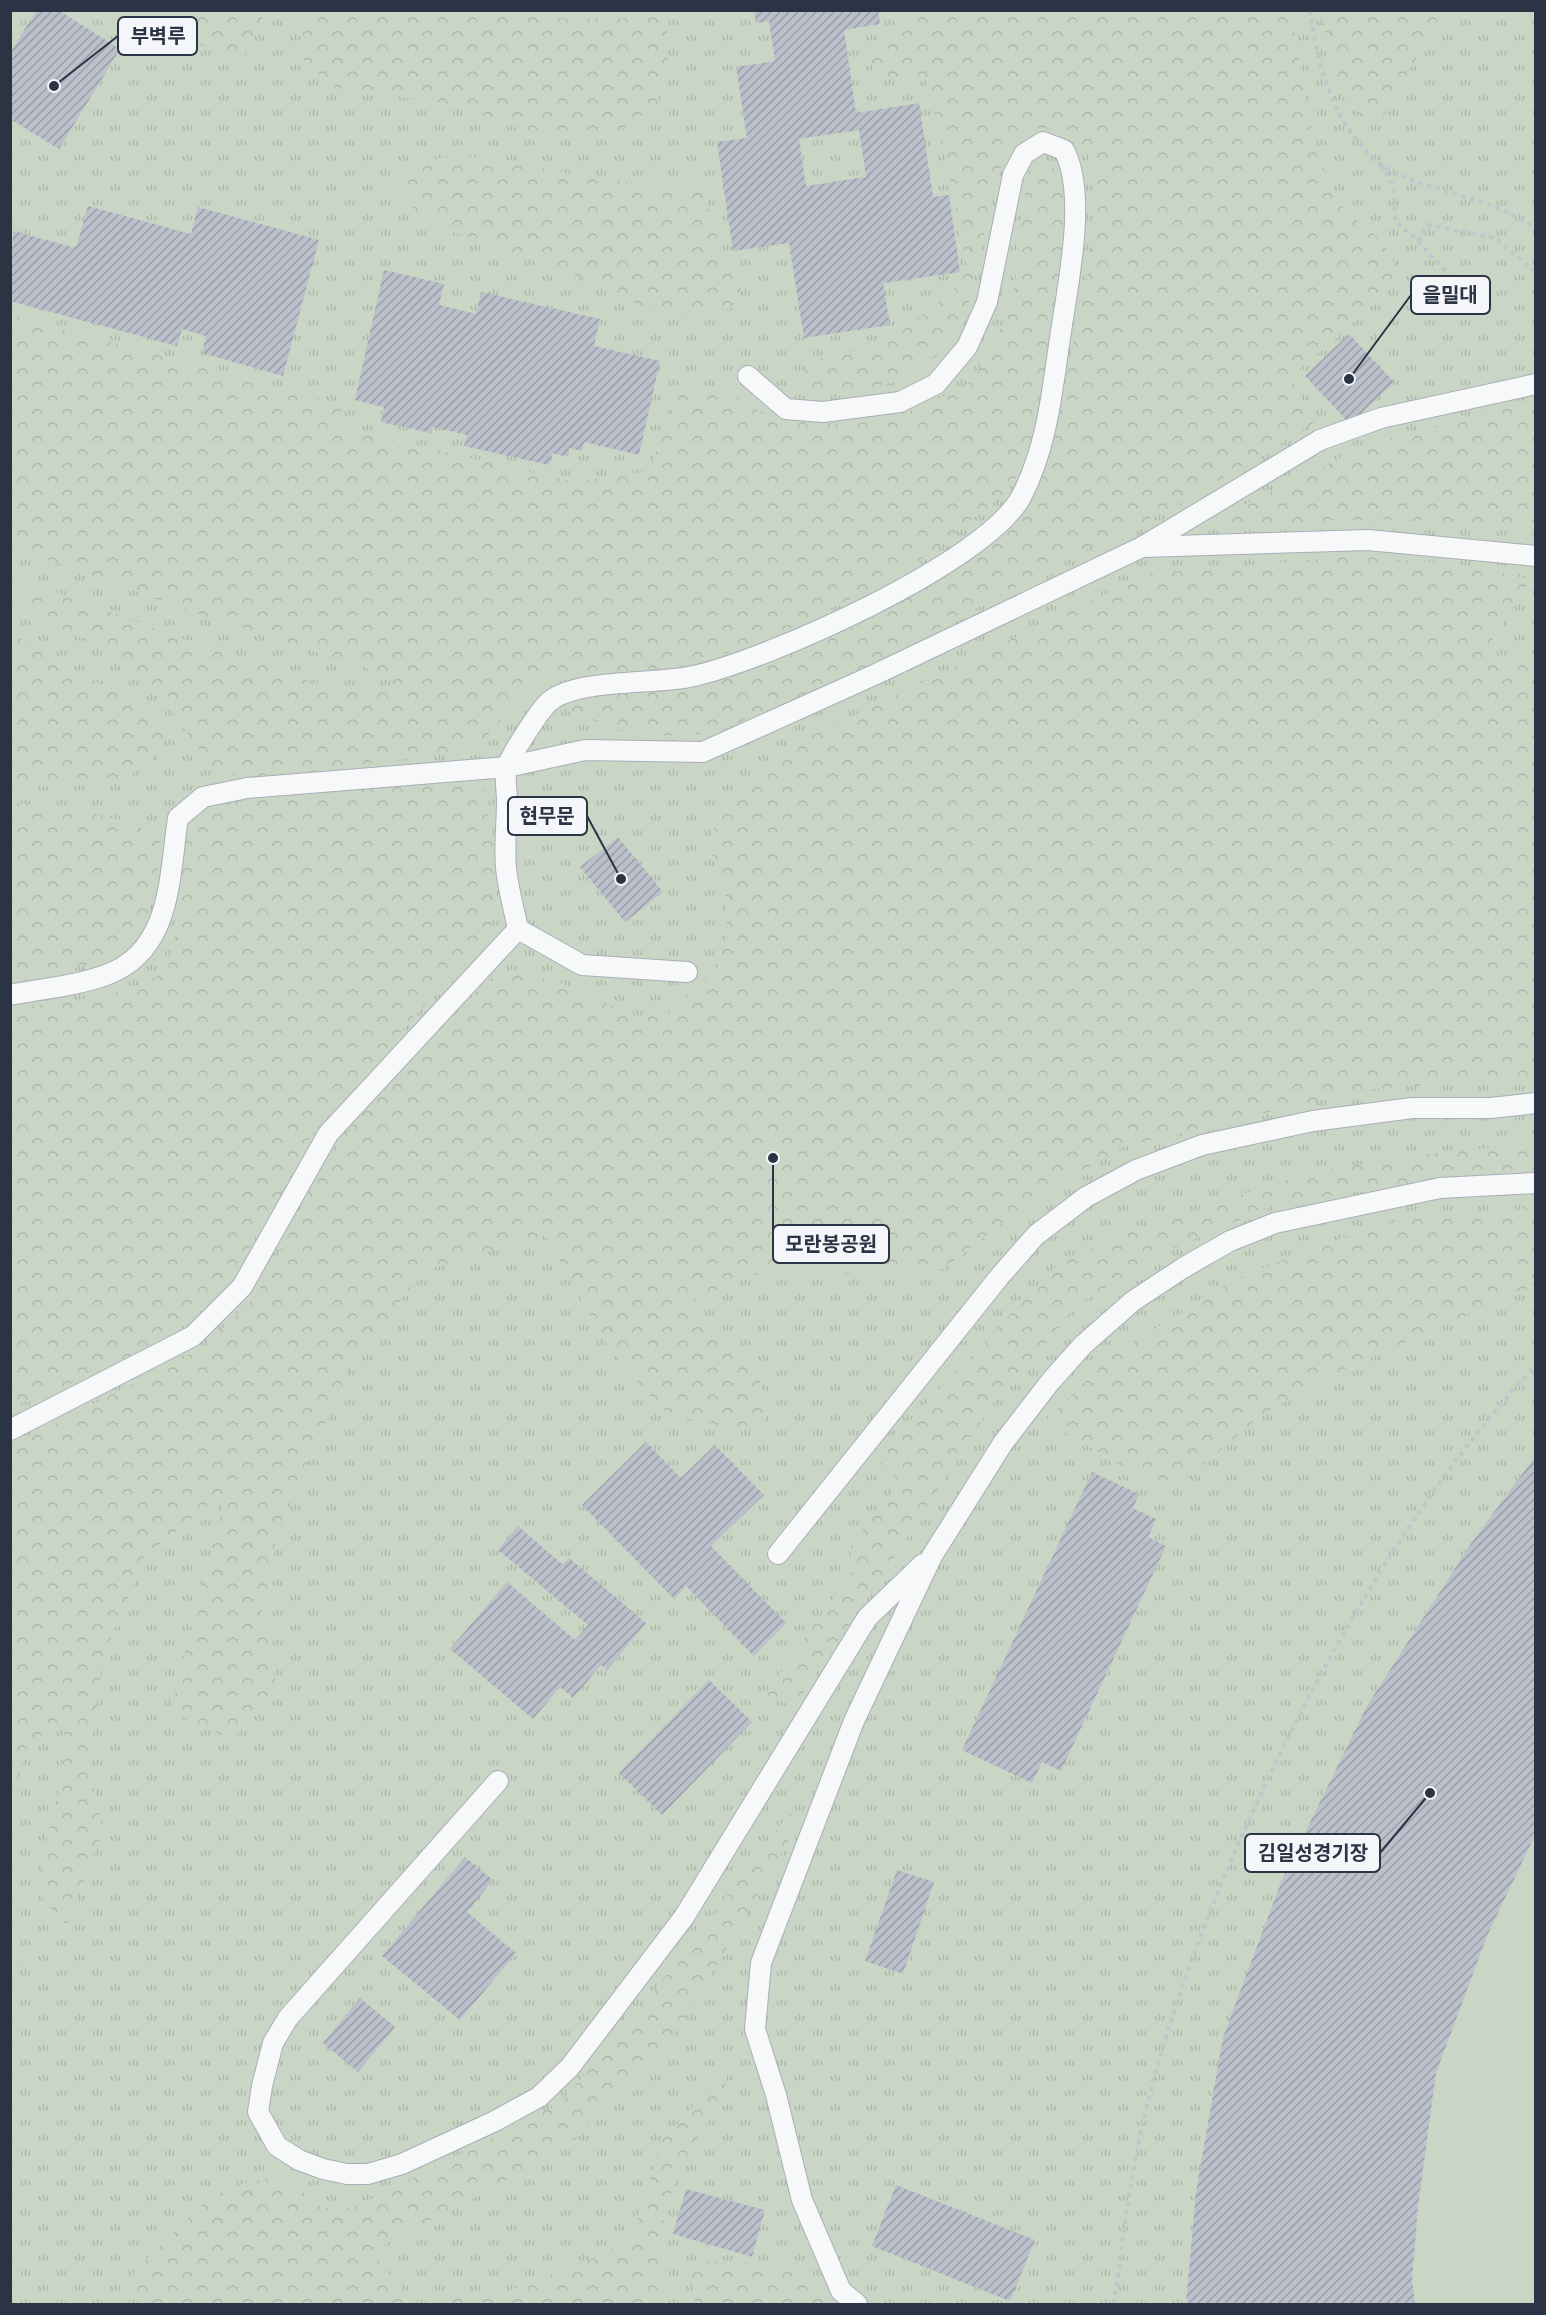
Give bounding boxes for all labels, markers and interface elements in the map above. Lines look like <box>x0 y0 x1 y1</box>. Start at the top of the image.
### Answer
callout: 부벽루 <box>118 17 197 55</box>
text: 부벽루 <box>130 24 186 48</box>
callout: 을밀대 <box>1411 276 1490 314</box>
text: 을밀대 <box>1422 283 1478 307</box>
callout: 현무문 <box>508 797 587 835</box>
text: 현무문 <box>519 804 575 828</box>
callout: 모란봉공원 <box>773 1225 889 1263</box>
text: 모란봉공원 <box>785 1232 877 1256</box>
callout: 김일성경기장 <box>1245 1834 1380 1872</box>
text: 김일성경기장 <box>1258 1841 1368 1865</box>

